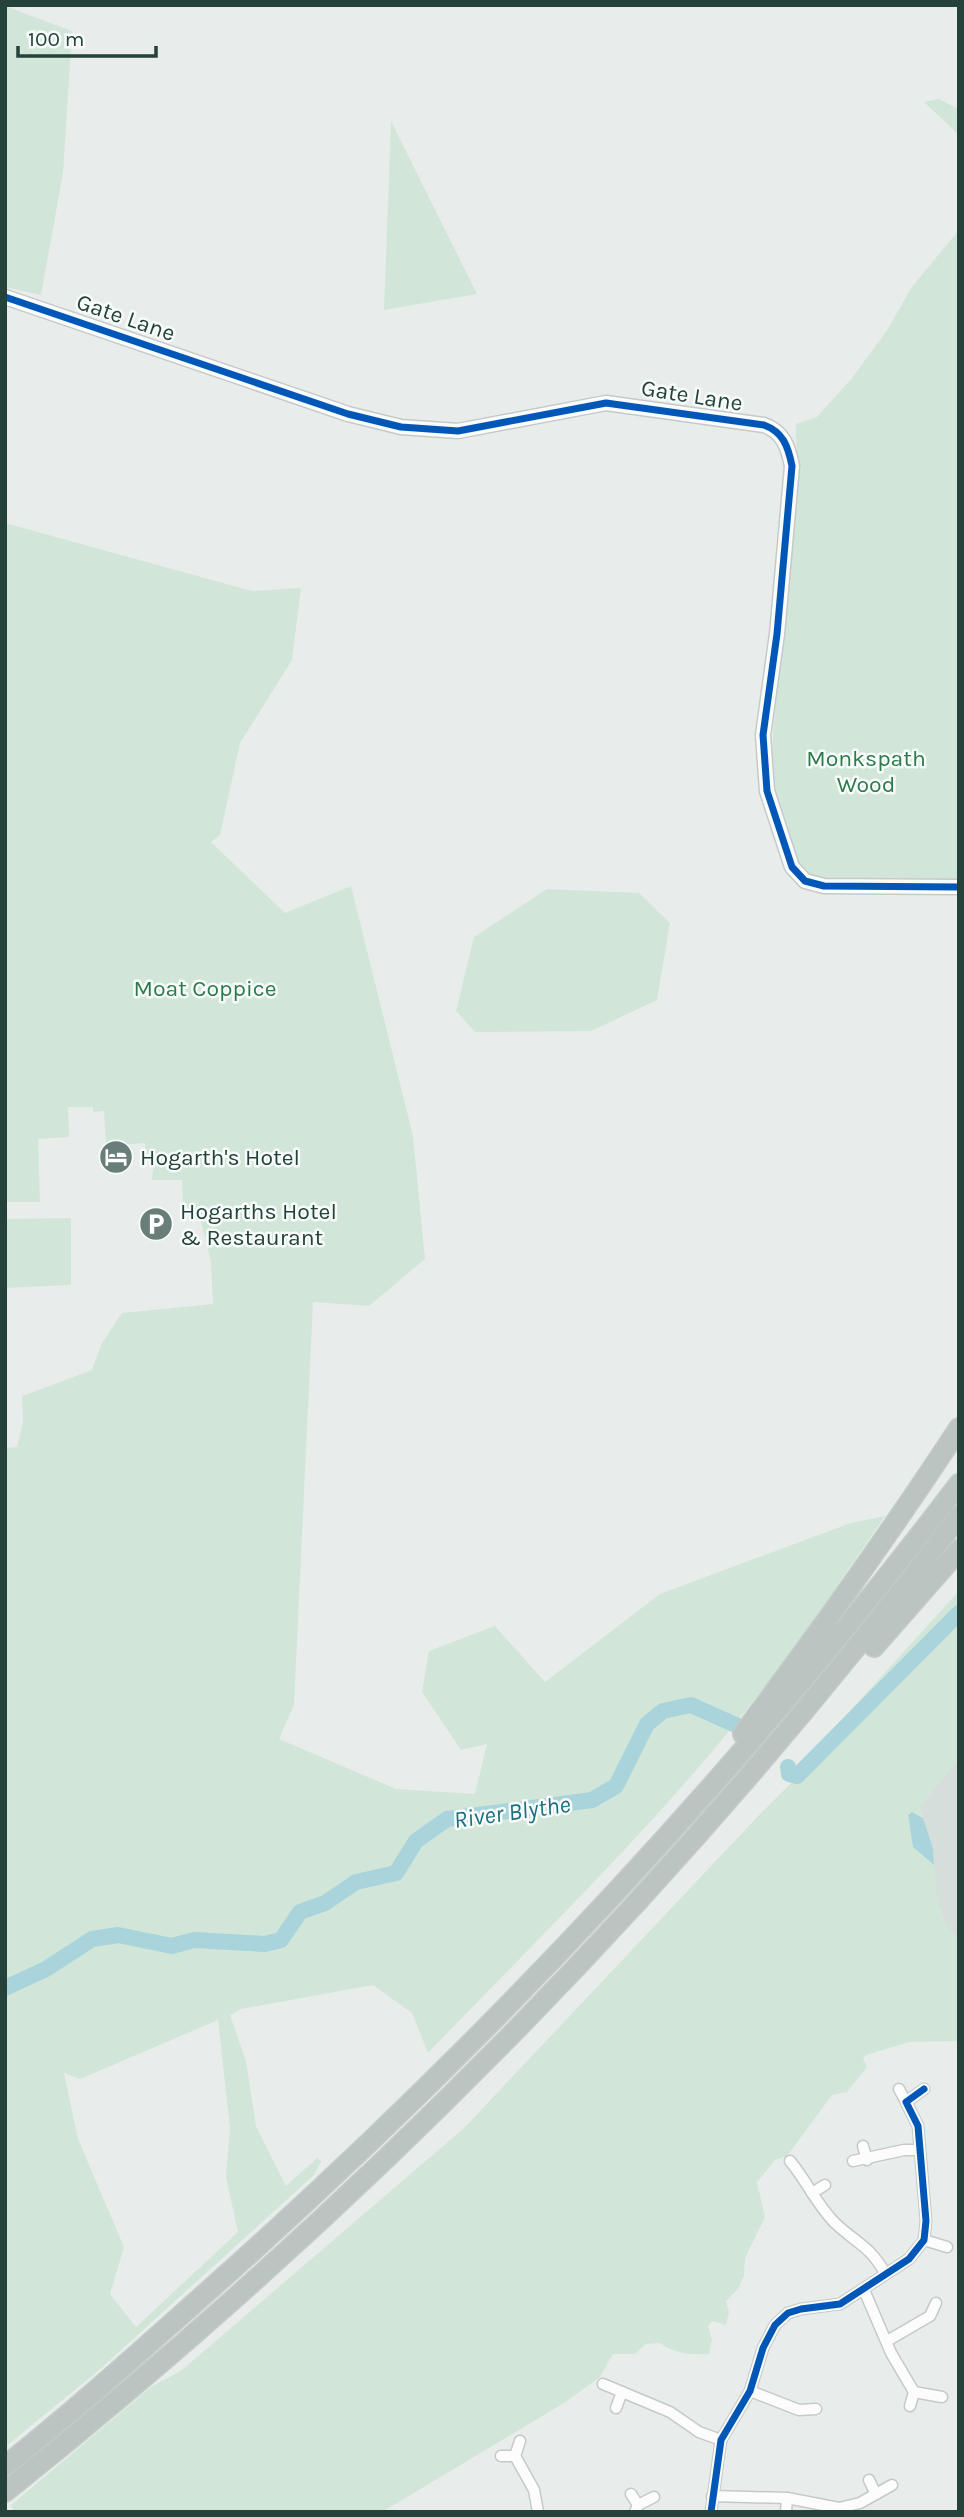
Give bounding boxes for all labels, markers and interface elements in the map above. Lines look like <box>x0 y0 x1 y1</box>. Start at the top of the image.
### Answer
scale bar <box>18 14 156 58</box>
text: 100 m <box>28 27 85 51</box>
street label: Gate Lane <box>73 288 179 347</box>
street label: Gate Lane <box>639 374 745 417</box>
park label: Monkspath Wood <box>806 745 926 798</box>
park label: Moat Coppice <box>134 975 276 1002</box>
hotel icon: Hogarth's Hotel <box>97 1138 135 1176</box>
place label: Hogarth's Hotel <box>140 1144 300 1171</box>
place label: Hogarths Hotel & Restaurant <box>180 1198 337 1251</box>
parking icon: Hogarths Hotel & Restaurant <box>137 1205 175 1243</box>
water label: River Blythe <box>452 1790 572 1834</box>

